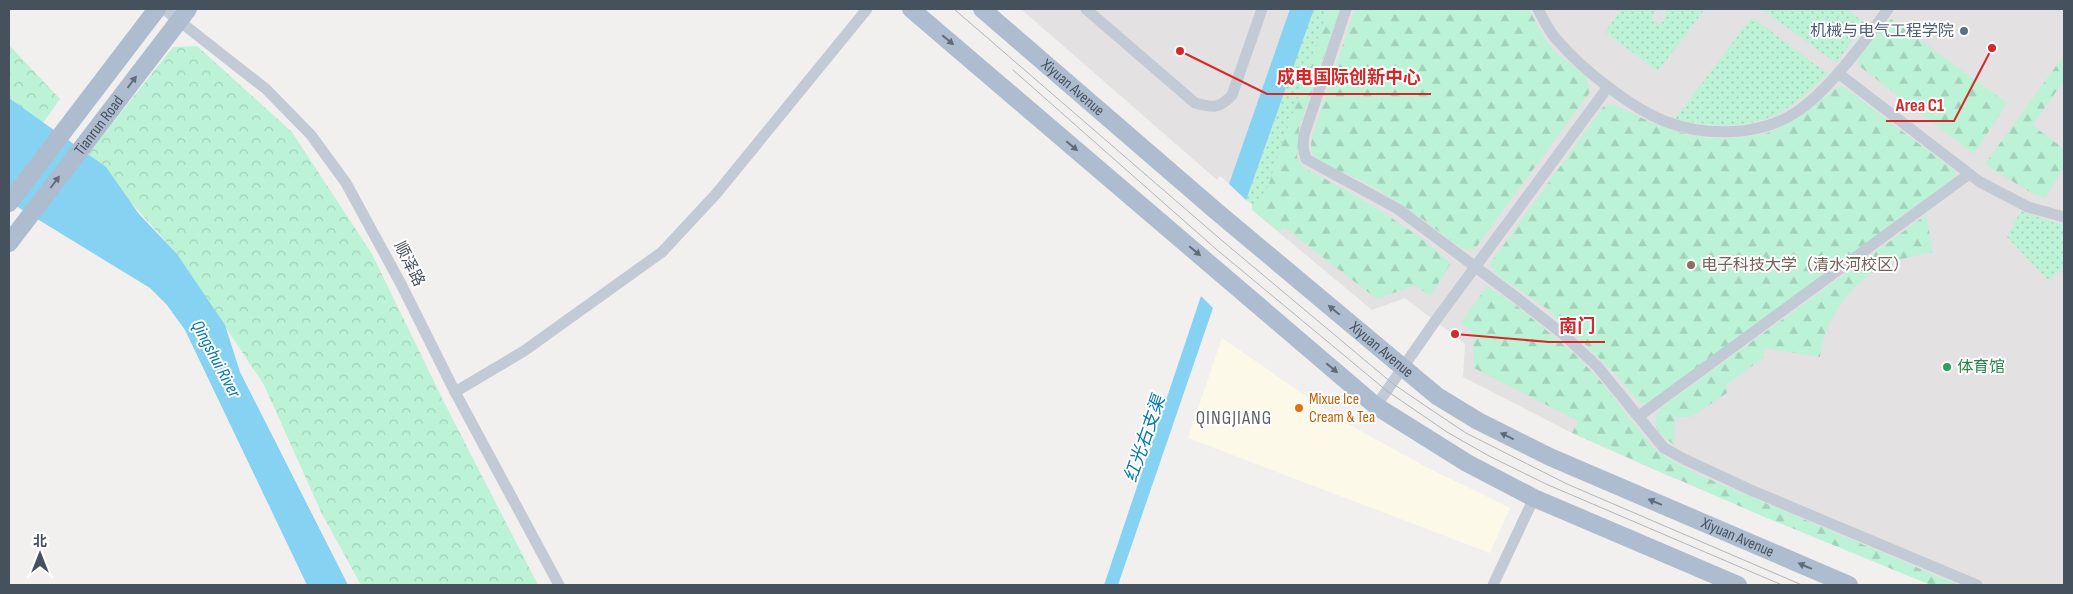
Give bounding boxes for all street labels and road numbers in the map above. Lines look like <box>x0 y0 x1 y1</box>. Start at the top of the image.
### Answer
street label: Xiyuan Avenue <box>1037 54 1108 120</box>
street label: Tianrun Road <box>70 92 128 159</box>
street label: 顺泽路 <box>390 238 428 290</box>
street label: Xiyuan Avenue <box>1345 317 1417 382</box>
street label: Xiyuan Avenue <box>1697 513 1777 561</box>

